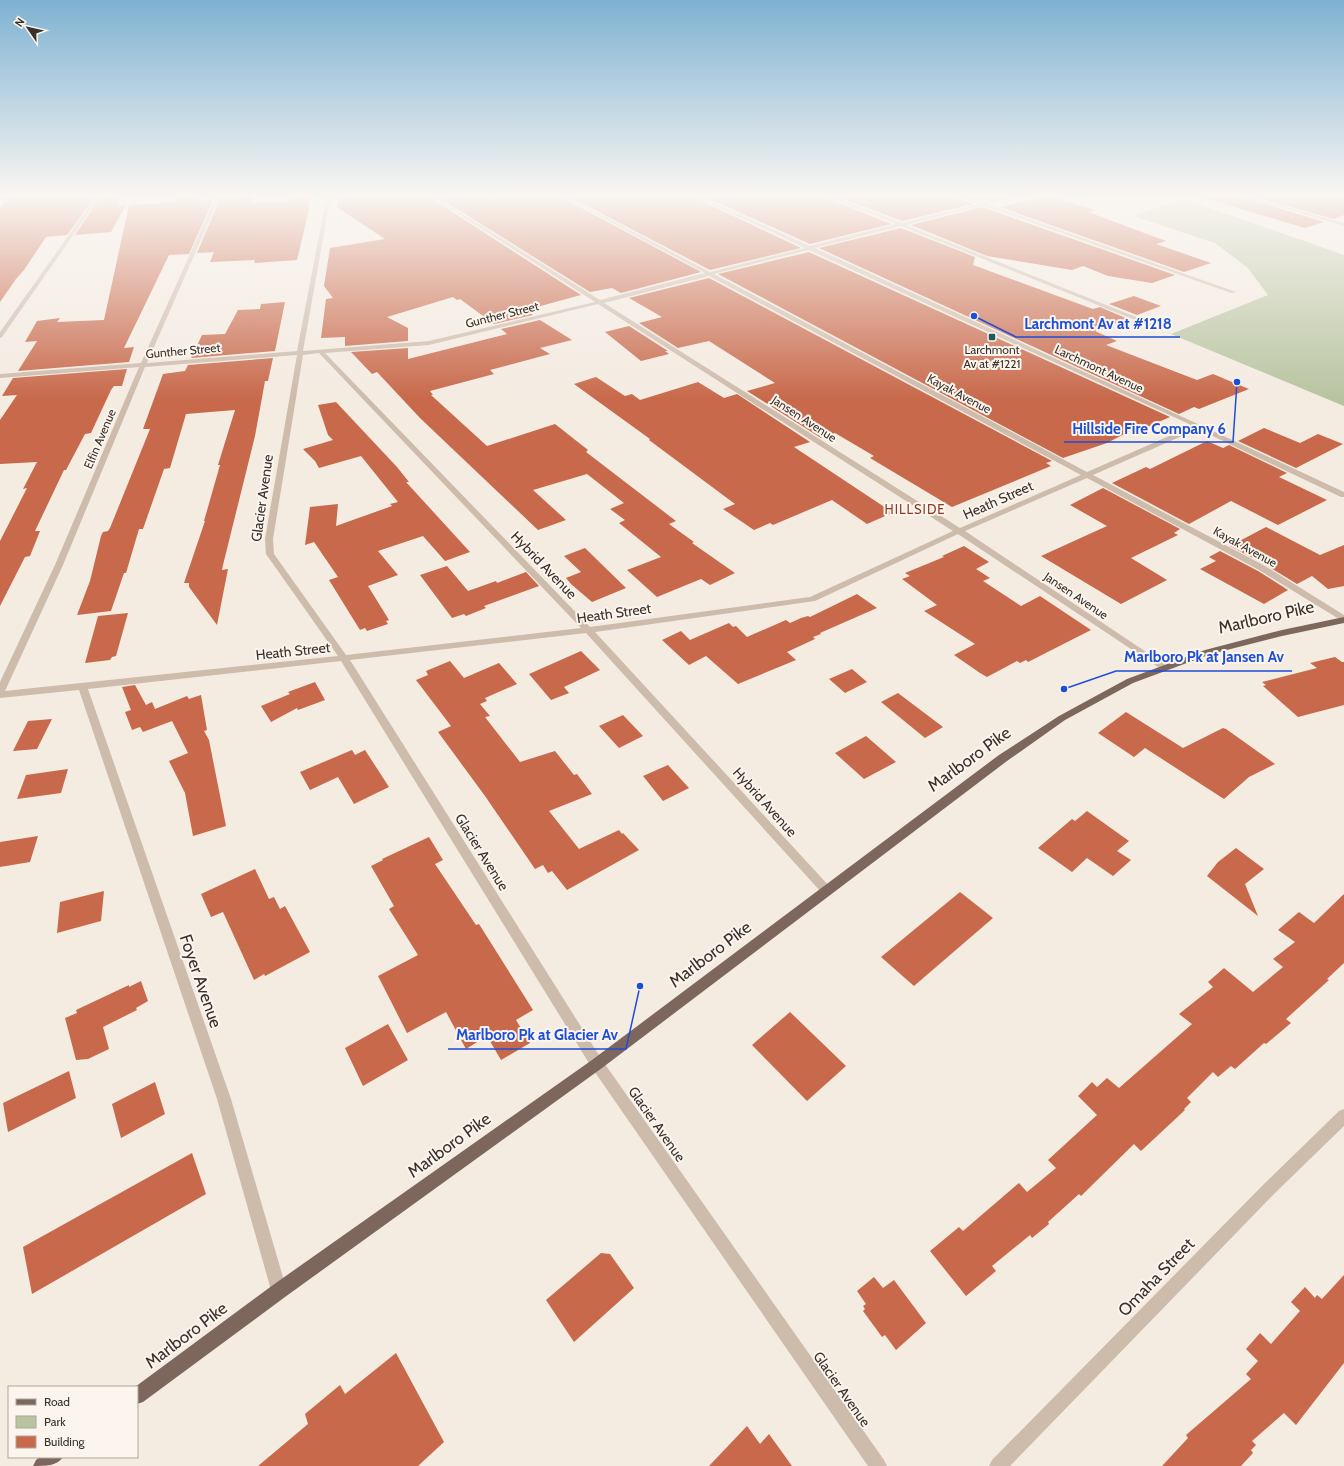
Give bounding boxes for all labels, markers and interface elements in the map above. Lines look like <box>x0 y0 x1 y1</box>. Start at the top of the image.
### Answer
north arrow <box>8 8 48 48</box>
text: N <box>12 15 28 30</box>
street label: Gunther Street <box>464 298 540 331</box>
callout: Larchmont Av at #1218 <box>1016 310 1180 337</box>
text: Larchmont Av at #1218 <box>1024 315 1172 333</box>
marker: Larchmont Av at #1221 <box>987 332 997 342</box>
street label: Gunther Street <box>145 340 221 361</box>
street label: Larchmont Avenue <box>1053 341 1146 396</box>
place label: Larchmont Av at #1221 <box>964 342 1020 371</box>
street label: Kayak Avenue <box>925 370 994 417</box>
street label: Jansen Avenue <box>768 392 839 445</box>
street label: Elfin Avenue <box>80 407 119 471</box>
callout: Hillside Fire Company 6 <box>1064 415 1233 442</box>
text: Hillside Fire Company 6 <box>1072 420 1226 438</box>
street label: Glacier Avenue <box>247 453 277 543</box>
street label: Heath Street <box>960 476 1036 523</box>
district label: HILLSIDE <box>884 501 946 517</box>
street label: Kayak Avenue <box>1211 523 1280 570</box>
street label: Hybrid Avenue <box>507 527 581 603</box>
street label: Jansen Avenue <box>1041 568 1111 622</box>
street label: Marlboro Pike <box>1216 596 1316 638</box>
street label: Heath Street <box>576 599 653 627</box>
street label: Heath Street <box>255 638 331 664</box>
callout: Marlboro Pk at Jansen Av <box>1116 644 1292 671</box>
text: Marlboro Pk at Jansen Av <box>1124 648 1284 666</box>
street label: Marlboro Pike <box>924 722 1015 796</box>
street label: Hybrid Avenue <box>729 764 801 840</box>
street label: Glacier Avenue <box>451 810 513 894</box>
street label: Marlboro Pike <box>665 916 755 991</box>
street label: Foyer Avenue <box>176 932 226 1031</box>
callout: Marlboro Pk at Glacier Av <box>448 1022 626 1049</box>
text: Marlboro Pk at Glacier Av <box>456 1026 619 1044</box>
street label: Glacier Avenue <box>624 1083 690 1165</box>
street label: Marlboro Pike <box>404 1108 495 1182</box>
street label: Omaha Street <box>1114 1234 1198 1320</box>
street label: Marlboro Pike <box>141 1297 231 1372</box>
street label: Glacier Avenue <box>809 1348 875 1430</box>
legend <box>8 1386 138 1458</box>
text: Road <box>44 1394 70 1409</box>
text: Park <box>44 1414 66 1429</box>
text: Building <box>44 1434 86 1449</box>

